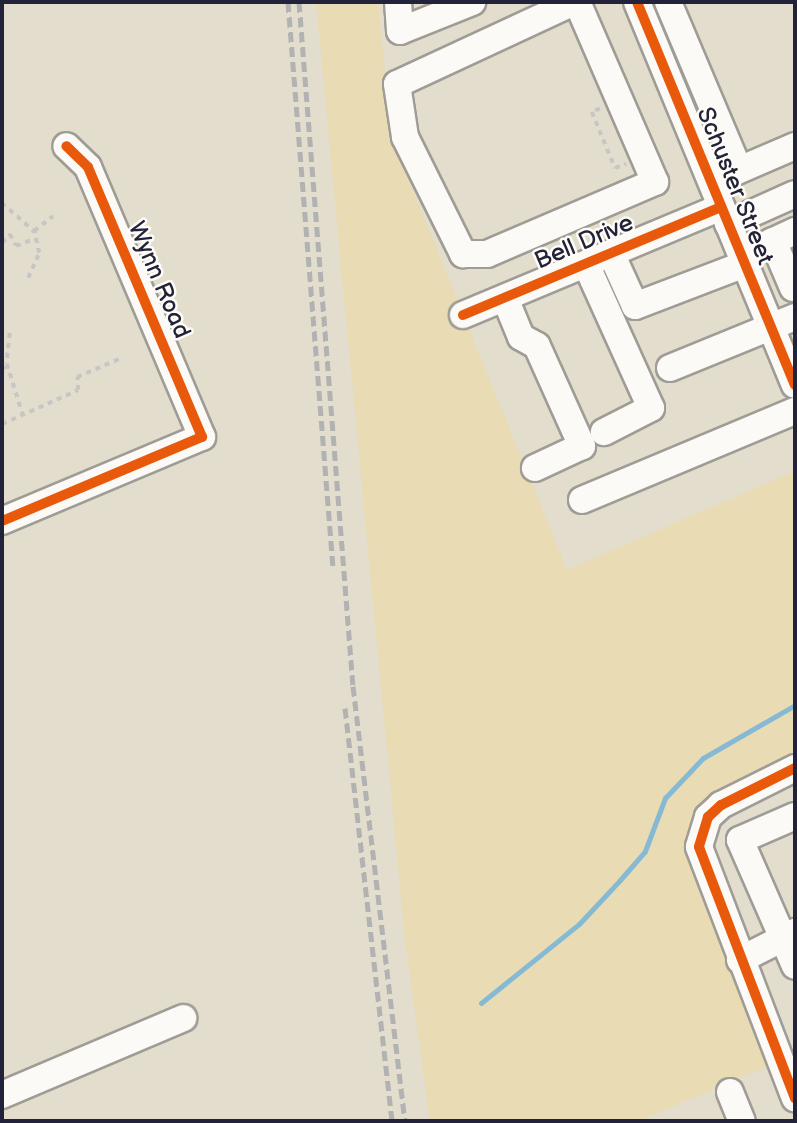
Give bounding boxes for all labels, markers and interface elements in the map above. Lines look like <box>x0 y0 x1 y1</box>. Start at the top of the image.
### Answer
street label: Schuster Street <box>690 103 780 269</box>
street label: Bell Drive <box>530 208 638 276</box>
street label: Wynn Road <box>122 217 196 343</box>

